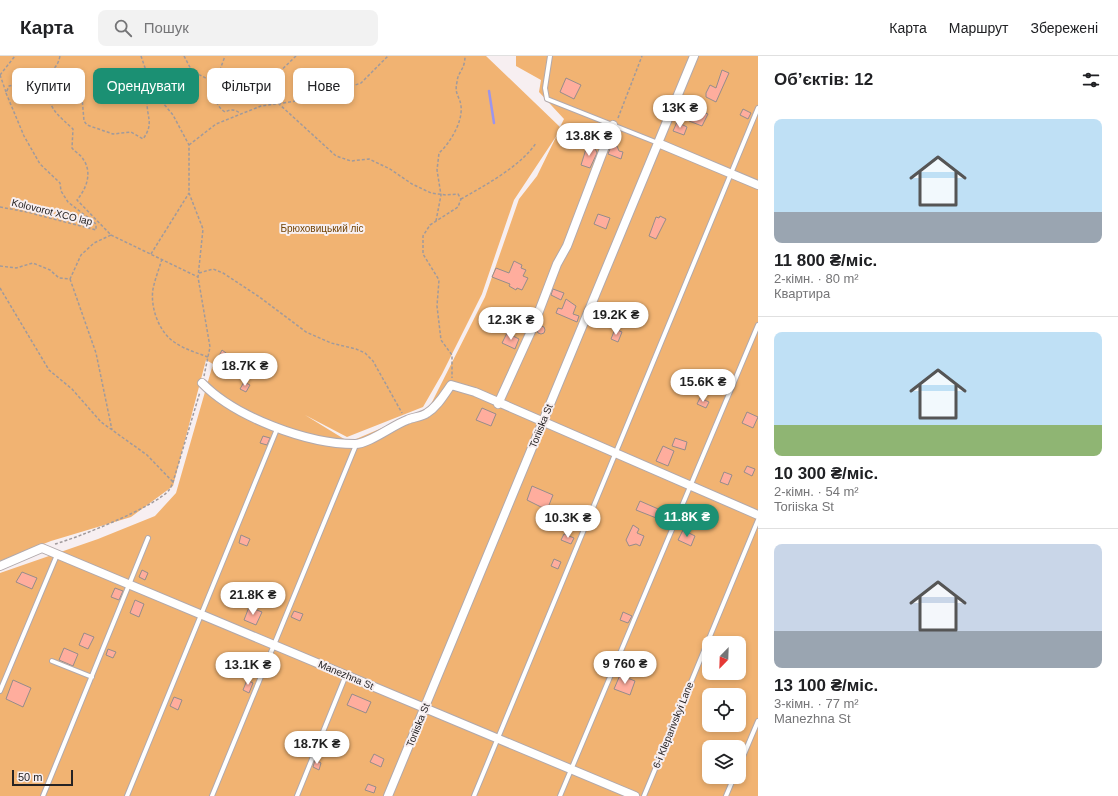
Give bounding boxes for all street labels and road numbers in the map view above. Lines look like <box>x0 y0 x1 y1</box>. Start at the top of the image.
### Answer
street label: Kolovorot XCO lap <box>10 197 94 227</box>
street label: Toriiska St <box>527 402 555 449</box>
street label: Manezhna St <box>317 658 375 692</box>
street label: 6-i Kleparivskyi Lane <box>651 680 696 770</box>
street label: Toriiska St <box>404 701 432 748</box>

